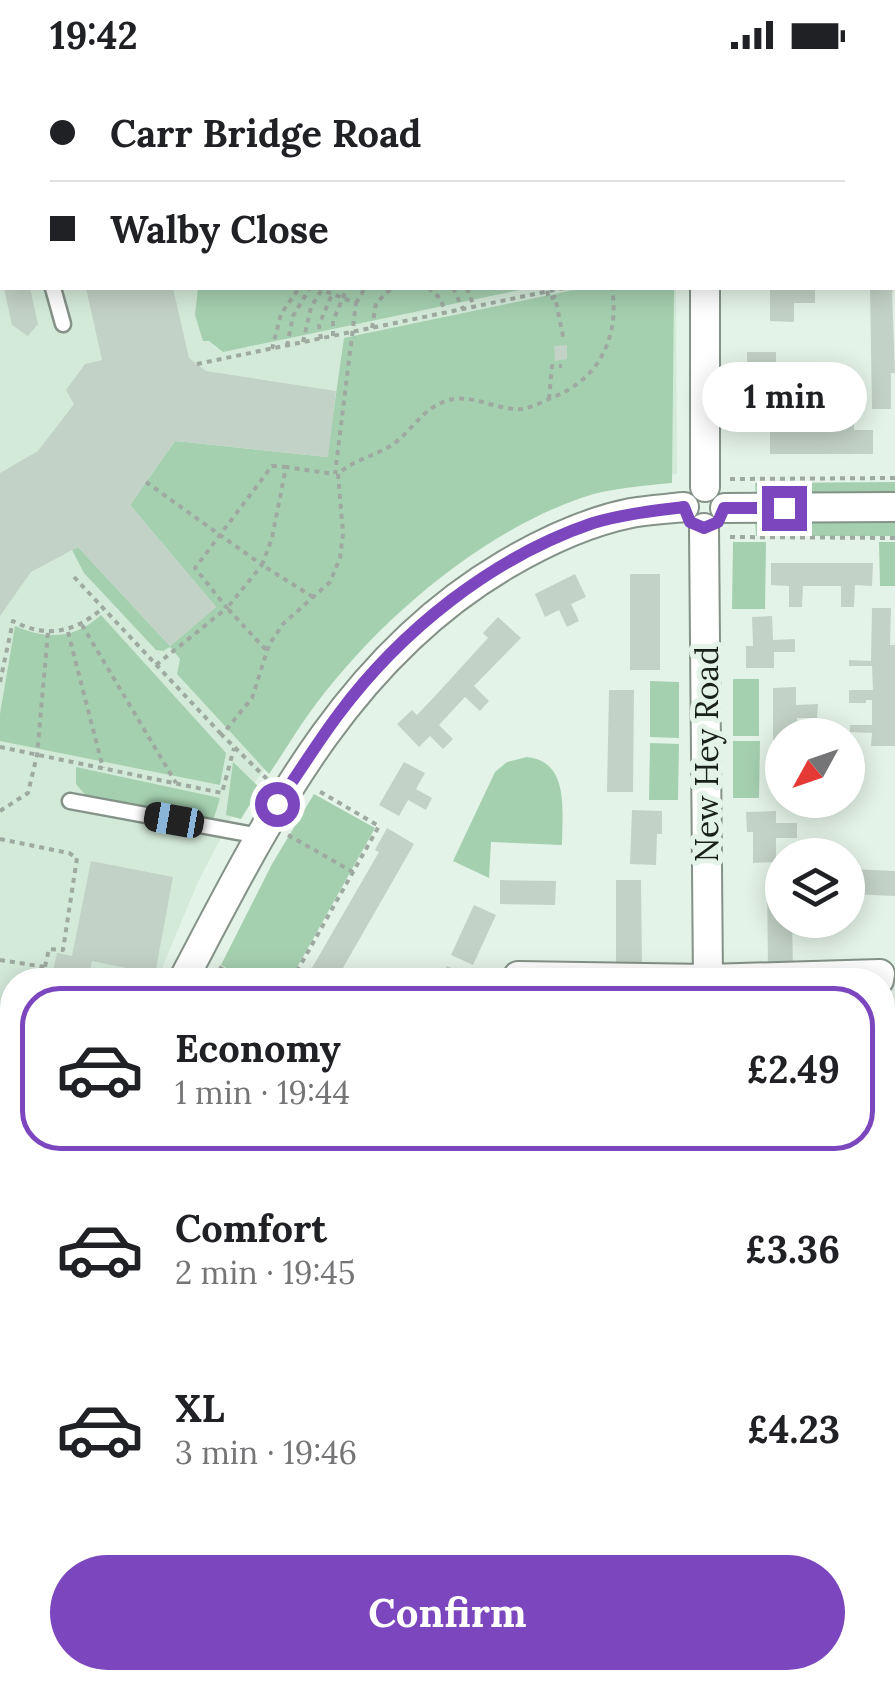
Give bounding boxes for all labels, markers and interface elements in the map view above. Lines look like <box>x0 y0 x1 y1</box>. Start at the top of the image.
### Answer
text: 19:42 <box>50 11 138 59</box>
text: Carr Bridge Road <box>110 109 422 157</box>
text: Walby Close <box>110 205 329 253</box>
callout: 1 min <box>702 363 866 433</box>
text: 1 min <box>744 376 825 417</box>
route end <box>762 486 807 531</box>
street label: New Hey Road <box>686 646 727 862</box>
north arrow <box>765 718 865 818</box>
map controls <box>765 718 865 938</box>
route start <box>255 782 300 827</box>
car <box>142 800 206 840</box>
button: layers <box>765 838 865 938</box>
icon: car <box>55 1024 145 1114</box>
text: Economy <box>175 1024 341 1072</box>
text: £2.49 <box>746 1045 840 1093</box>
text: 1 min · 19:44 <box>175 1072 350 1113</box>
icon: car <box>55 1204 145 1294</box>
text: Comfort <box>175 1204 327 1252</box>
text: £3.36 <box>745 1225 840 1273</box>
text: 2 min · 19:45 <box>175 1252 355 1293</box>
icon: car <box>55 1384 145 1474</box>
text: XL <box>175 1384 225 1432</box>
text: £4.23 <box>747 1405 840 1453</box>
text: 3 min · 19:46 <box>175 1432 357 1473</box>
button: Confirm <box>50 1555 845 1670</box>

